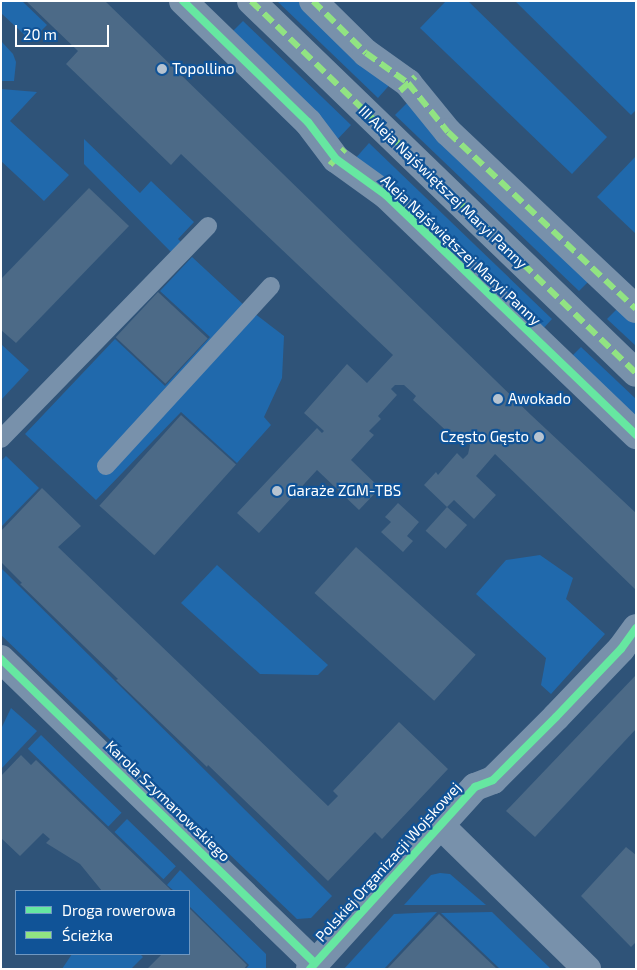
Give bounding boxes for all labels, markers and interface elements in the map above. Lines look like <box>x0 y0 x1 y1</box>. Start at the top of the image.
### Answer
scale bar <box>18 15 111 47</box>
text: 20 m <box>23 25 57 43</box>
place label: Topollino <box>172 60 235 78</box>
marker: Topollino <box>156 63 168 75</box>
street label: III Aleja Najświętszej Maryi Panny <box>355 101 531 273</box>
street label: Aleja Najświętszej Maryi Panny <box>377 171 545 329</box>
place label: Awokado <box>508 390 571 408</box>
marker: Awokado <box>492 393 504 405</box>
place label: Często Gęsto <box>440 428 529 446</box>
marker: Często Gęsto <box>533 431 545 443</box>
place label: Garaże ZGM-TBS <box>287 482 401 500</box>
marker: Garaże ZGM-TBS <box>271 485 283 497</box>
street label: Karola Szymanowskiego <box>102 737 234 865</box>
street label: Polskiej Organizacji Wojskowej <box>311 778 465 946</box>
legend <box>15 890 190 955</box>
text: Droga rowerowa <box>62 901 176 919</box>
text: Ścieżka <box>62 926 113 944</box>

